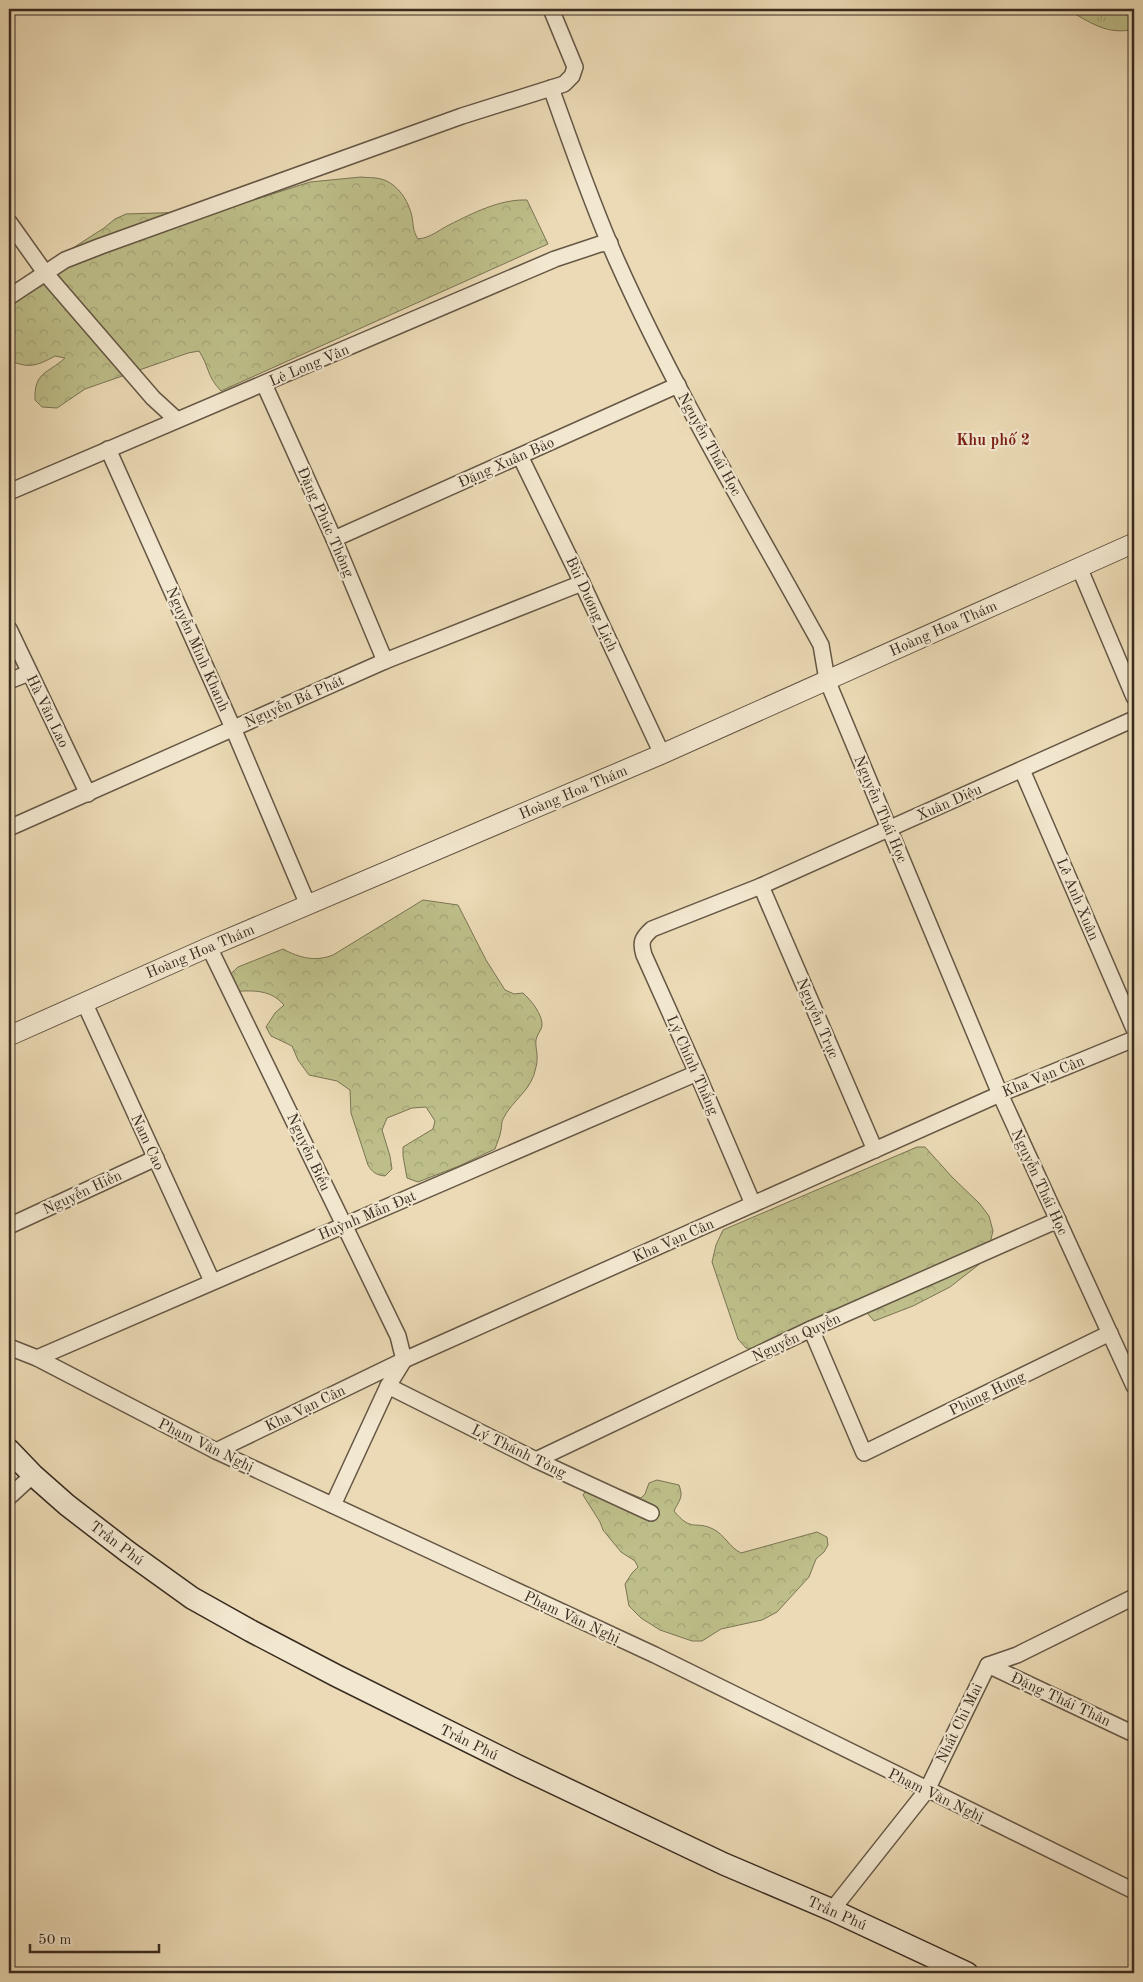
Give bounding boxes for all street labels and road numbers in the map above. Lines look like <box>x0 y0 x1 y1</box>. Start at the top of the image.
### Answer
street label: Lê Long Vân <box>267 343 352 390</box>
street label: Nguyễn Thái Học <box>674 390 744 499</box>
street label: Đặng Xuân Bảo <box>456 435 557 491</box>
street label: Đặng Phúc Thông <box>294 465 356 580</box>
street label: Bùi Dương Lịch <box>562 555 619 654</box>
street label: Nguyễn Minh Khanh <box>162 585 232 714</box>
street label: Hoàng Hoa Thám <box>888 599 1000 660</box>
street label: Hà Văn Lao <box>23 673 71 750</box>
street label: Nguyễn Bá Phát <box>242 673 347 731</box>
street label: Nguyễn Thái Học <box>850 753 910 866</box>
street label: Hoàng Hoa Thám <box>517 764 630 823</box>
street label: Xuân Diệu <box>915 782 984 824</box>
street label: Lê Anh Xuân <box>1053 856 1101 943</box>
street label: Hoàng Hoa Thám <box>144 923 257 982</box>
street label: Nguyễn Trực <box>793 976 841 1062</box>
street label: Lý Chính Thắng <box>663 1013 722 1118</box>
street label: Kha Vạn Cân <box>1000 1054 1087 1101</box>
street label: Nguyễn Biểu <box>283 1111 334 1194</box>
street label: Nam Cao <box>127 1112 166 1173</box>
street label: Nguyễn Thái Học <box>1008 1127 1071 1238</box>
street label: Nguyễn Hiền <box>40 1167 125 1218</box>
street label: Huỳnh Mẫn Đạt <box>316 1188 419 1244</box>
street label: Kha Vạn Cân <box>631 1217 716 1266</box>
street label: Nguyễn Quyền <box>749 1310 843 1365</box>
street label: Phùng Hưng <box>947 1369 1028 1419</box>
street label: Kha Vạn Cân <box>263 1384 348 1435</box>
street label: Phạm Văn Nghị <box>155 1417 255 1476</box>
street label: Lý Thánh Tông <box>469 1423 568 1482</box>
street label: Trần Phú <box>86 1518 147 1569</box>
street label: Phạm Văn Nghị <box>521 1590 622 1647</box>
street label: Đặng Thái Thân <box>1008 1671 1113 1730</box>
street label: Nhất Chi Mai <box>934 1681 986 1766</box>
street label: Trần Phú <box>437 1721 501 1764</box>
street label: Phạm Văn Nghị <box>885 1767 985 1826</box>
street label: Trần Phú <box>805 1893 869 1934</box>

